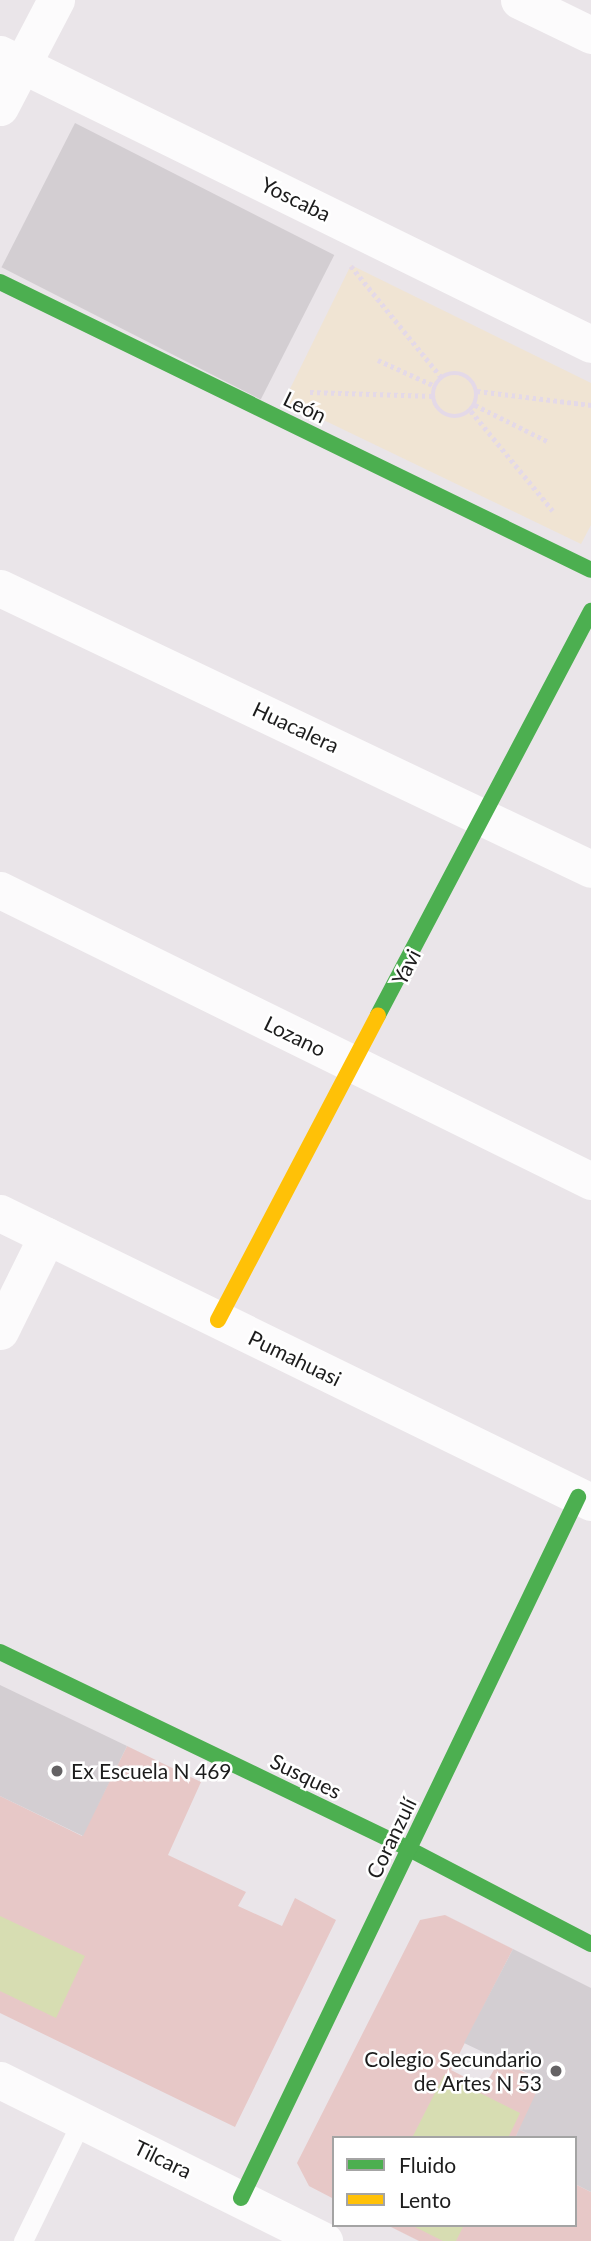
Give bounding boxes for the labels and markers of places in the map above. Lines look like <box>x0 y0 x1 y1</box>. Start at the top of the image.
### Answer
place label: Ex Escuela N 469 <box>71 1758 232 1784</box>
marker: Ex Escuela N 469 <box>49 1763 65 1779</box>
place label: Colegio Secundario de Artes N 53 <box>364 2046 542 2096</box>
marker: Colegio Secundario de Artes N 53 <box>548 2063 564 2079</box>

